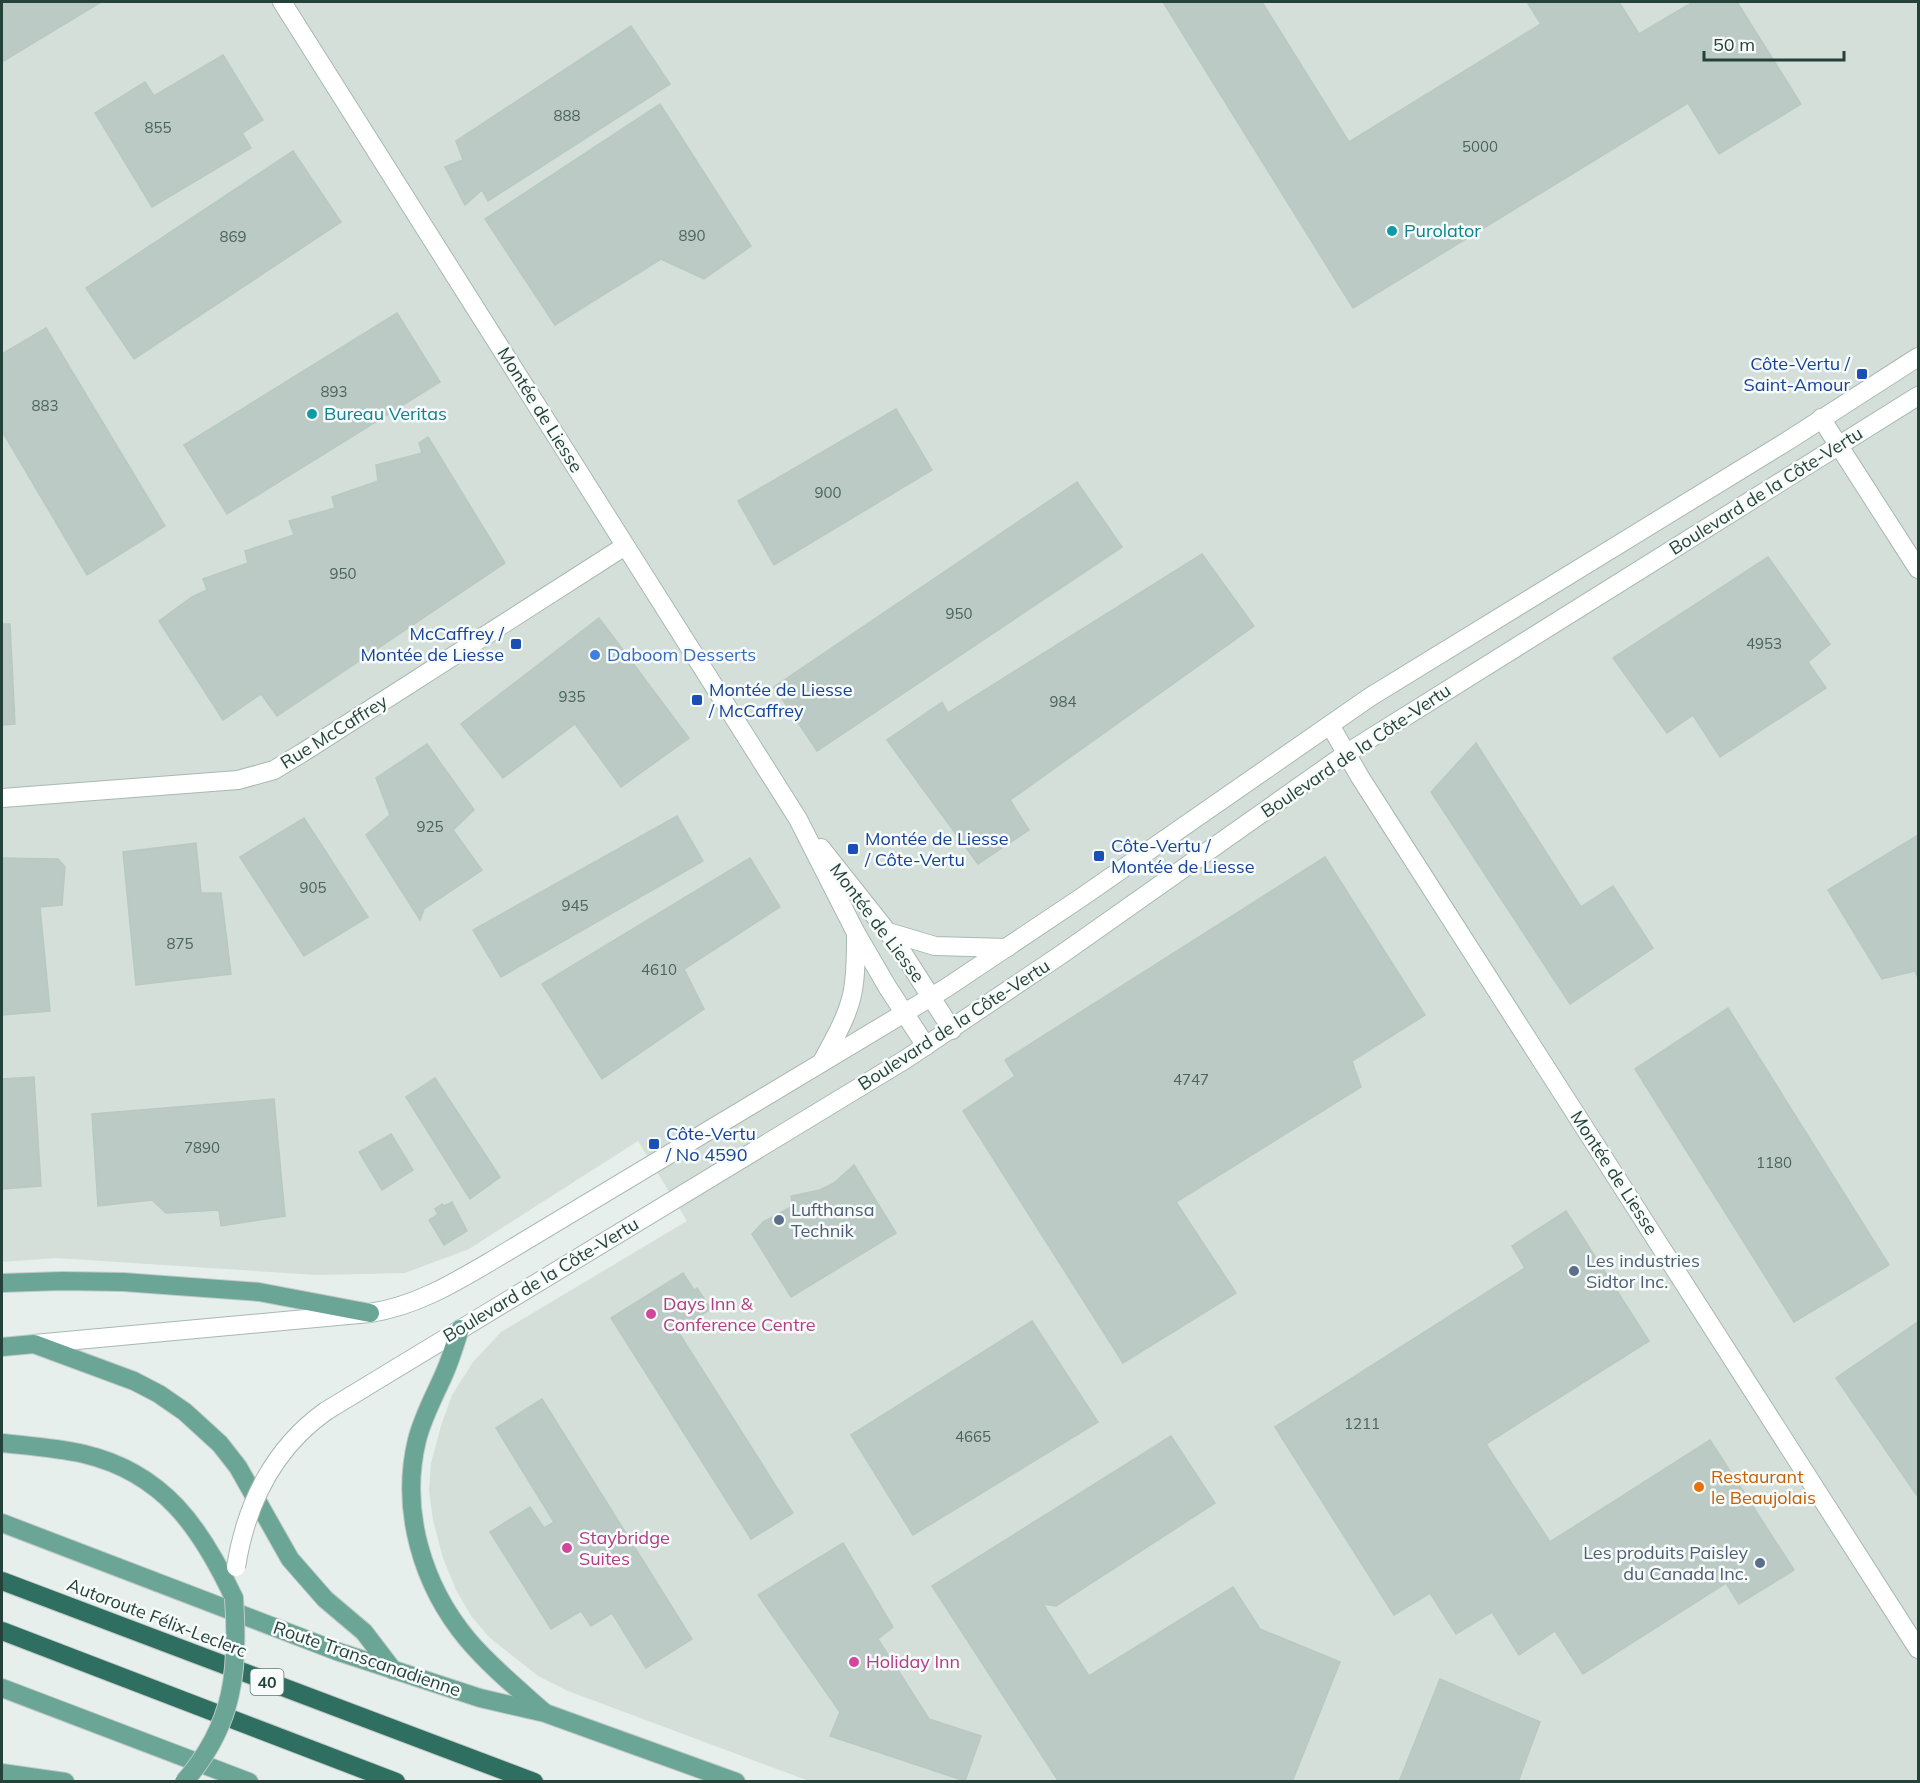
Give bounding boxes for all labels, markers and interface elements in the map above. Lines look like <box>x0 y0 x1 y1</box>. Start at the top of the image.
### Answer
scale bar <box>1704 24 1844 62</box>
text: 50 m <box>1713 33 1755 56</box>
house number: 888 <box>553 106 581 125</box>
house number: 855 <box>144 118 172 137</box>
house number: 5000 <box>1462 137 1498 156</box>
place label: Purolator <box>1404 219 1481 242</box>
marker: Purolator <box>1385 224 1399 238</box>
house number: 890 <box>678 226 706 245</box>
house number: 869 <box>219 227 247 246</box>
street label: Montée de Liesse <box>493 343 588 477</box>
place label: Côte-Vertu / Saint-Amour <box>1743 352 1851 396</box>
marker: Côte-Vertu / Saint-Amour <box>1855 367 1869 381</box>
house number: 893 <box>320 382 348 401</box>
house number: 883 <box>31 396 59 415</box>
place label: Bureau Veritas <box>324 402 447 425</box>
marker: Bureau Veritas <box>305 407 319 421</box>
street label: Boulevard de la Côte-Vertu <box>1665 421 1867 560</box>
house number: 900 <box>814 483 842 502</box>
house number: 950 <box>329 564 357 583</box>
house number: 950 <box>945 604 973 623</box>
place label: McCaffrey / Montée de Liesse <box>360 622 505 666</box>
house number: 4953 <box>1746 634 1782 653</box>
marker: McCaffrey / Montée de Liesse <box>509 637 523 651</box>
place label: Daboom Desserts <box>607 643 756 666</box>
marker: Daboom Desserts <box>588 648 602 662</box>
place label: Montée de Liesse / McCaffrey <box>708 678 853 722</box>
street label: Boulevard de la Côte-Vertu <box>1256 678 1455 823</box>
house number: 935 <box>558 687 586 706</box>
street label: Rue McCaffrey <box>276 689 392 774</box>
house number: 984 <box>1049 692 1077 711</box>
marker: Montée de Liesse / McCaffrey <box>690 693 704 707</box>
house number: 925 <box>416 817 444 836</box>
place label: Montée de Liesse / Côte-Vertu <box>864 827 1009 871</box>
place label: Côte-Vertu / Montée de Liesse <box>1111 834 1255 878</box>
marker: Montée de Liesse / Côte-Vertu <box>846 842 860 856</box>
marker: Côte-Vertu / Montée de Liesse <box>1092 849 1106 863</box>
street label: Montée de Liesse <box>825 858 930 987</box>
house number: 905 <box>299 878 327 897</box>
house number: 945 <box>561 896 589 915</box>
house number: 875 <box>166 934 194 953</box>
street label: Boulevard de la Côte-Vertu <box>854 954 1054 1095</box>
house number: 4610 <box>641 960 677 979</box>
house number: 4747 <box>1173 1070 1209 1089</box>
street label: Montée de Liesse <box>1566 1106 1663 1239</box>
place label: Côte-Vertu / No 4590 <box>665 1122 756 1166</box>
marker: Côte-Vertu / No 4590 <box>647 1137 661 1151</box>
house number: 7890 <box>184 1138 220 1157</box>
house number: 1180 <box>1756 1153 1792 1172</box>
place label: Lufthansa Technik <box>791 1198 875 1242</box>
street label: Boulevard de la Côte-Vertu <box>439 1212 643 1347</box>
marker: Lufthansa Technik <box>772 1213 786 1227</box>
place label: Les industries Sidtor Inc. <box>1586 1249 1700 1293</box>
marker: Les industries Sidtor Inc. <box>1567 1264 1581 1278</box>
place label: Days Inn & Conference Centre <box>663 1292 816 1336</box>
marker: Days Inn & Conference Centre <box>644 1307 658 1321</box>
house number: 1211 <box>1344 1414 1380 1433</box>
house number: 4665 <box>955 1427 991 1446</box>
place label: Restaurant le Beaujolais <box>1711 1465 1816 1509</box>
marker: Restaurant le Beaujolais <box>1692 1480 1706 1494</box>
place label: Staybridge Suites <box>579 1526 670 1570</box>
marker: Staybridge Suites <box>560 1541 574 1555</box>
place label: Les produits Paisley du Canada Inc. <box>1583 1541 1748 1585</box>
marker: Les produits Paisley du Canada Inc. <box>1753 1556 1767 1570</box>
street label: Autoroute Félix-Leclerc <box>64 1573 250 1662</box>
street label: Route Transcanadienne <box>270 1616 464 1701</box>
place label: Holiday Inn <box>866 1650 960 1673</box>
marker: Holiday Inn <box>847 1655 861 1669</box>
road number: 40 <box>250 1669 284 1695</box>

